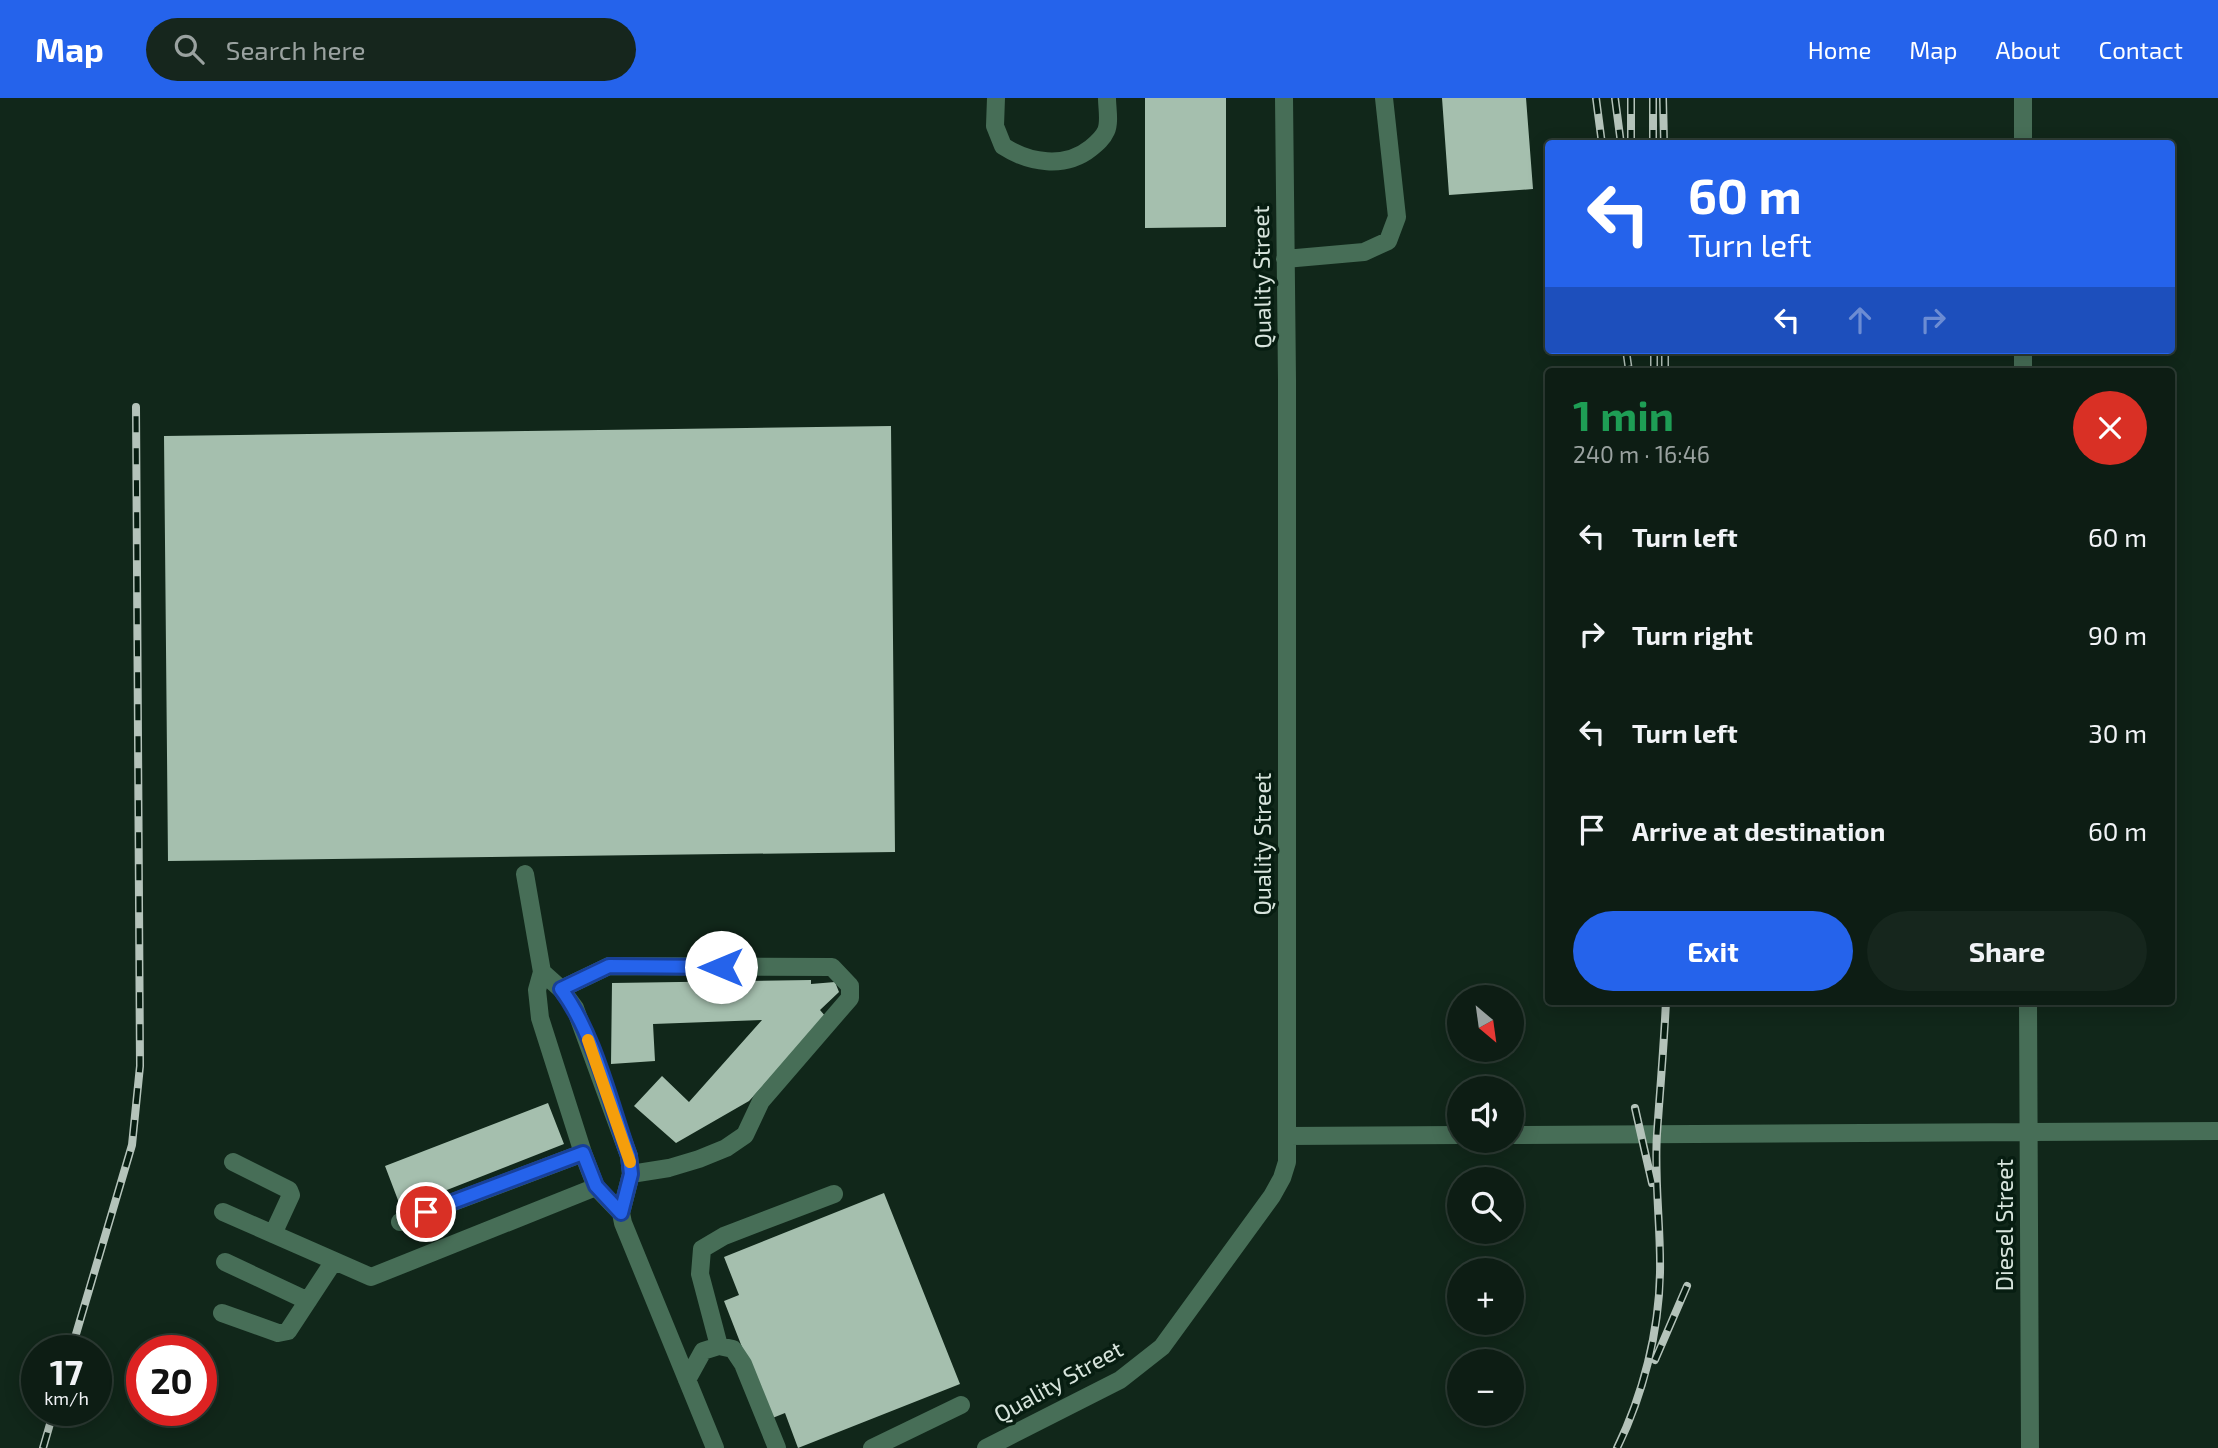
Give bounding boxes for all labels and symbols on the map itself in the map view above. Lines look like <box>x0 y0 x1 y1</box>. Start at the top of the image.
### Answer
street label: Quality Street <box>1246 205 1276 349</box>
street label: Quality Street <box>1248 772 1276 916</box>
position arrow <box>684 930 758 1004</box>
north arrow <box>1447 985 1524 1062</box>
street label: Diesel Street <box>1990 1158 2018 1291</box>
pin <box>396 1182 456 1242</box>
street label: Quality Street <box>989 1334 1128 1428</box>
speed limit sign: 20 <box>126 1335 217 1426</box>

